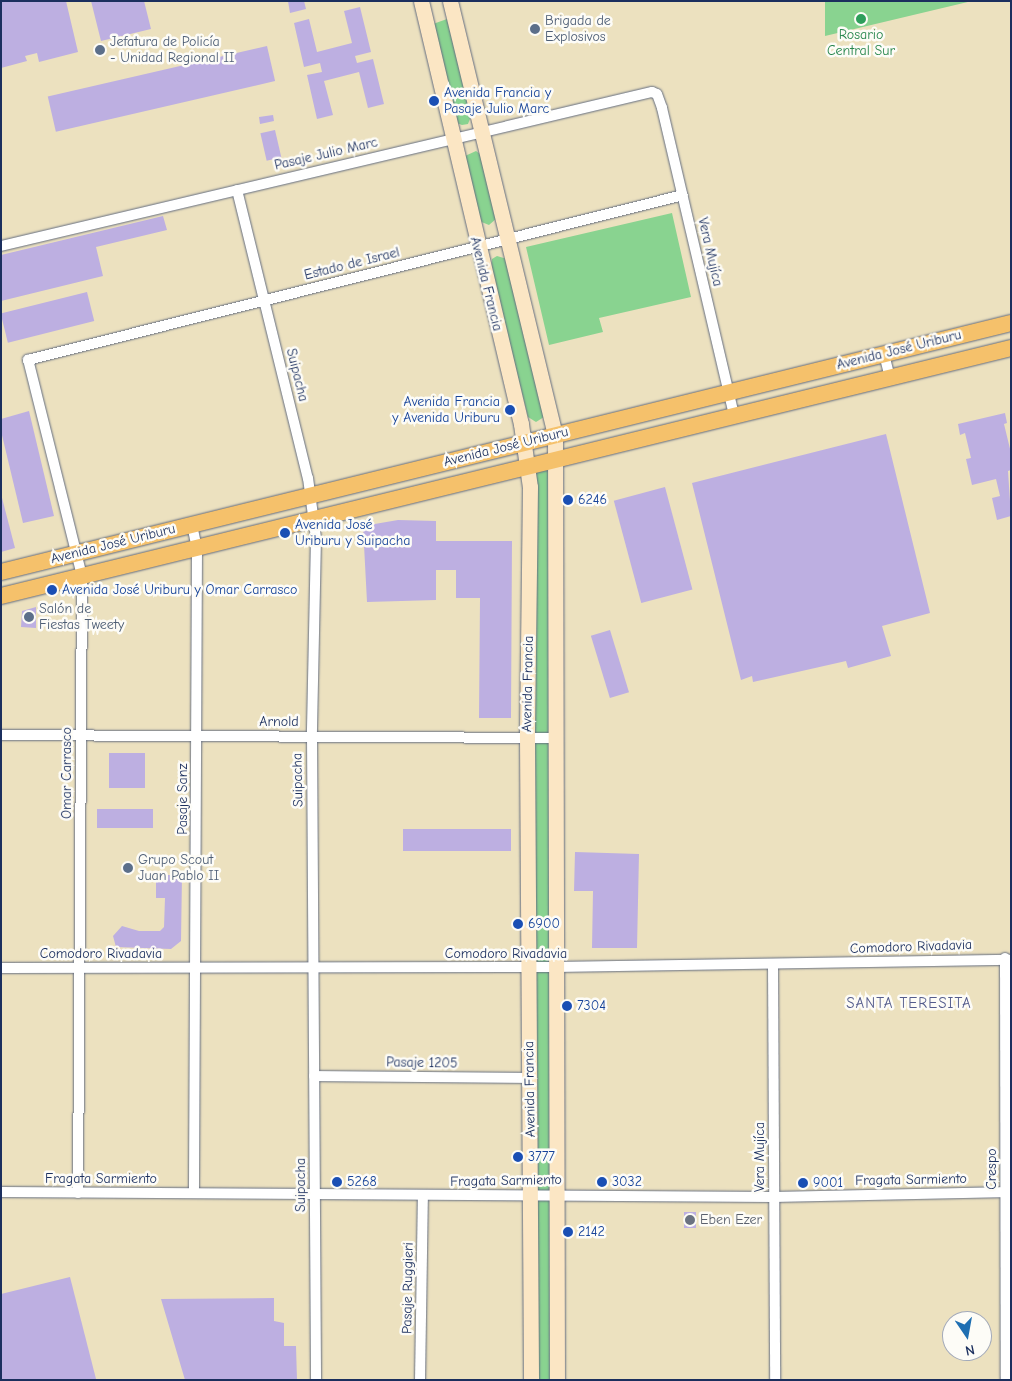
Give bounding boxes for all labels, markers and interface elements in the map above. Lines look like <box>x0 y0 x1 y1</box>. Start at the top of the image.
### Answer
place label: Brigada de Explosivos <box>545 13 611 46</box>
marker: Rosario Central Sur <box>855 13 867 25</box>
marker: Brigada de Explosivos <box>529 23 541 35</box>
place label: Rosario Central Sur <box>827 27 895 59</box>
place label: Jefatura de Policía - Unidad Regional II <box>110 34 235 66</box>
marker: Jefatura de Policía - Unidad Regional II <box>94 44 106 56</box>
place label: Avenida Francia y Pasaje Julio Marc <box>444 85 551 118</box>
marker: Avenida Francia y Pasaje Julio Marc <box>428 95 440 107</box>
street label: Pasaje Julio Marc <box>273 134 379 174</box>
street label: Vera Mujíca <box>694 216 726 288</box>
street label: Avenida Francia <box>466 235 506 333</box>
street label: Estado de Israel <box>303 244 401 284</box>
street label: Avenida José Uriburu <box>835 326 963 374</box>
street label: Suipacha <box>282 347 312 403</box>
place label: Avenida Francia y Avenida Uriburu <box>392 394 500 427</box>
marker: Avenida Francia y Avenida Uriburu <box>504 404 516 416</box>
street label: Avenida José Uriburu <box>442 423 570 471</box>
place label: 6246 <box>578 492 607 508</box>
marker: 6246 <box>562 494 574 506</box>
place label: Avenida José Uriburu y Suipacha <box>295 517 411 550</box>
street label: Avenida José Uriburu <box>49 520 177 568</box>
marker: Avenida José Uriburu y Suipacha <box>279 527 291 539</box>
place label: Avenida José Uriburu y Omar Carrasco <box>62 582 297 598</box>
marker: Avenida José Uriburu y Omar Carrasco <box>46 584 58 596</box>
place label: Salón de Fiestas Tweety <box>39 601 124 634</box>
marker: Salón de Fiestas Tweety <box>23 611 35 623</box>
street label: Avenida Francia <box>519 636 537 732</box>
street label: Arnold <box>259 714 299 730</box>
street label: Omar Carrasco <box>59 727 75 819</box>
street label: Suipacha <box>289 753 307 807</box>
street label: Pasaje Sanz <box>175 763 191 835</box>
place label: Grupo Scout Juan Pablo II <box>138 852 219 884</box>
marker: Grupo Scout Juan Pablo II <box>122 862 134 874</box>
place label: 6900 <box>528 916 560 932</box>
marker: 6900 <box>512 918 524 930</box>
street label: Comodoro Rivadavia <box>850 936 972 958</box>
street label: Comodoro Rivadavia <box>40 946 162 962</box>
street label: Comodoro Rivadavia <box>445 946 567 962</box>
district label: SANTA TERESITA <box>845 995 973 1013</box>
place label: 7304 <box>577 998 606 1014</box>
marker: 7304 <box>561 1000 573 1012</box>
street label: Avenida Francia <box>521 1041 539 1137</box>
street label: Pasaje 1205 <box>386 1054 458 1072</box>
street label: Vera Mujíca <box>752 1122 768 1192</box>
street label: Crespo <box>984 1148 1000 1190</box>
place label: 3777 <box>528 1149 555 1165</box>
marker: 3777 <box>512 1151 524 1163</box>
street label: Suipacha <box>293 1158 309 1212</box>
street label: Fragata Sarmiento <box>45 1171 157 1187</box>
street label: Fragata Sarmiento <box>855 1171 967 1189</box>
street label: Fragata Sarmiento <box>450 1172 562 1190</box>
place label: 5268 <box>347 1174 377 1190</box>
place label: 3032 <box>612 1174 642 1190</box>
place label: 9001 <box>813 1175 843 1191</box>
marker: 5268 <box>331 1176 343 1188</box>
marker: 3032 <box>596 1176 608 1188</box>
marker: 9001 <box>797 1177 809 1189</box>
place label: Eben Ezer <box>700 1212 762 1228</box>
marker: Eben Ezer <box>684 1214 696 1226</box>
place label: 2142 <box>578 1224 605 1240</box>
marker: 2142 <box>562 1226 574 1238</box>
street label: Pasaje Ruggieri <box>399 1242 417 1334</box>
north arrow <box>942 1311 992 1361</box>
text: N <box>964 1341 976 1359</box>

